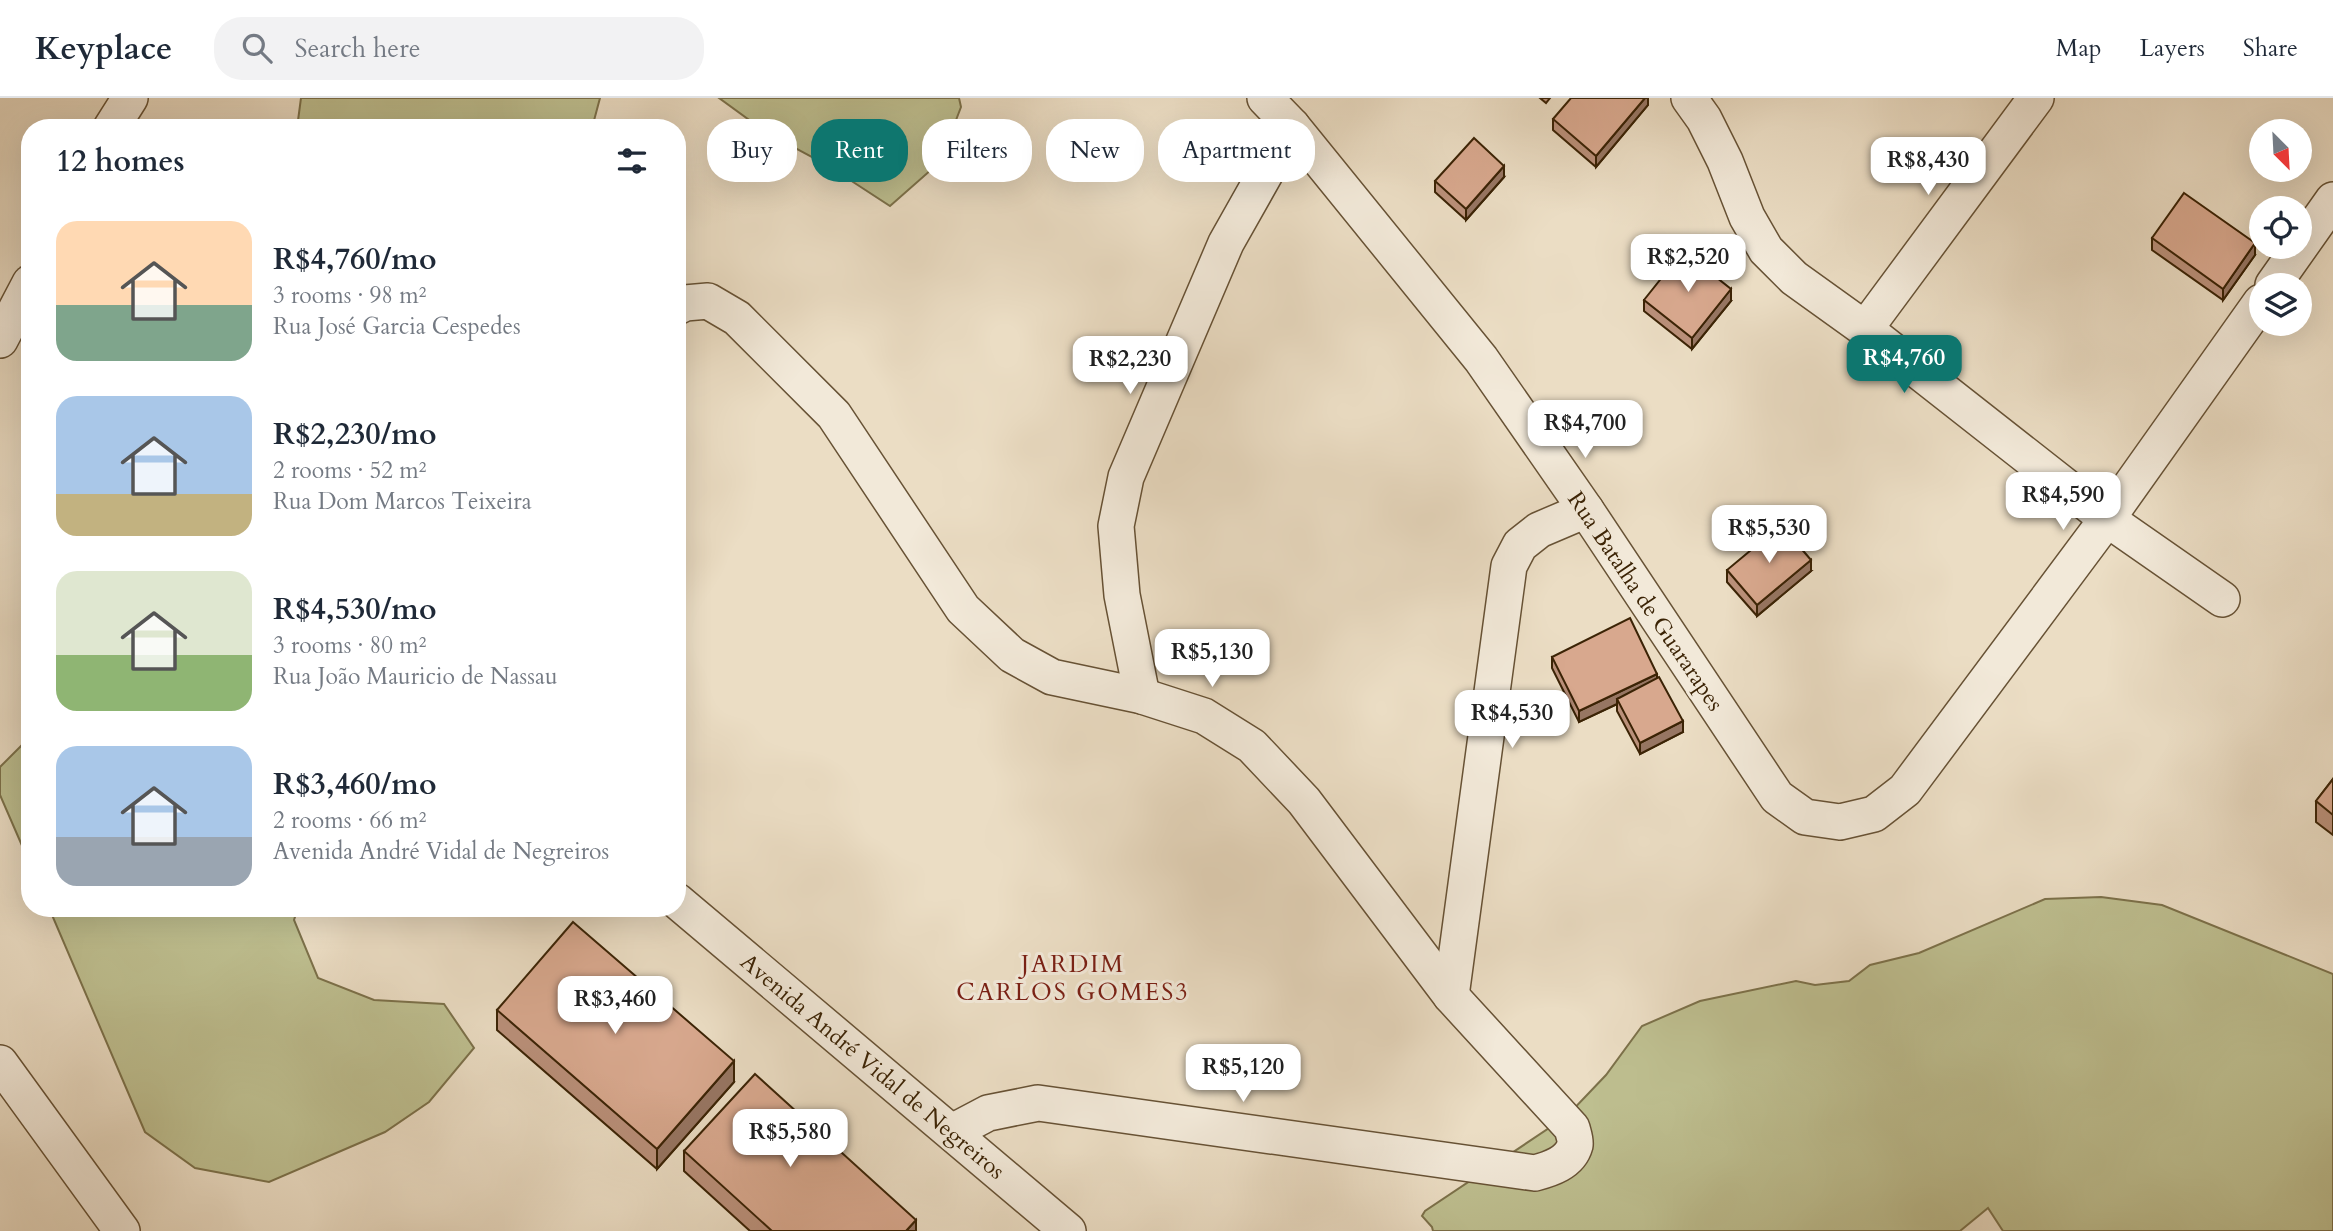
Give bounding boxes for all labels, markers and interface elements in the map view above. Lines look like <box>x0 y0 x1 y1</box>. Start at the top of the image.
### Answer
search box <box>214 17 704 80</box>
text: Keyplace <box>35 26 172 71</box>
icon: search <box>238 29 276 67</box>
text: Search here <box>294 31 420 66</box>
text: Map <box>2056 32 2102 65</box>
text: Layers <box>2140 32 2205 65</box>
text: Share <box>2243 32 2298 65</box>
chip: Buy <box>707 119 797 182</box>
chip: Rent <box>811 119 908 182</box>
chip: Filters <box>922 119 1032 182</box>
chip: New <box>1046 119 1144 182</box>
chip: Apartment <box>1158 119 1315 182</box>
north arrow <box>2249 119 2312 182</box>
map controls <box>2249 119 2312 336</box>
pin: R$8,430 <box>1863 138 1993 197</box>
text: 12 homes <box>56 141 185 182</box>
icon: filters <box>613 142 651 180</box>
text: R$8,430 <box>1887 144 1969 175</box>
button: locate <box>2249 196 2312 259</box>
pin: R$2,520 <box>1623 234 1753 294</box>
text: R$4,760/mo <box>273 239 436 280</box>
text: R$2,520 <box>1647 241 1729 272</box>
icon: home <box>112 249 196 333</box>
button: layers <box>2249 273 2312 336</box>
text: 3 rooms · 98 m² <box>273 280 426 311</box>
text: Rua José Garcia Cespedes <box>273 311 521 342</box>
pin: R$2,230 <box>1065 336 1195 396</box>
pin: R$4,760 <box>1839 336 1969 395</box>
text: R$4,760 <box>1863 342 1945 373</box>
text: R$2,230 <box>1089 343 1171 374</box>
pin: R$4,700 <box>1520 400 1650 460</box>
text: R$4,700 <box>1544 407 1626 438</box>
text: R$2,230/mo <box>273 414 436 455</box>
icon: home <box>112 424 196 508</box>
text: 2 rooms · 52 m² <box>273 455 426 486</box>
pin: R$4,590 <box>1998 472 2128 532</box>
text: R$4,590 <box>2022 479 2104 510</box>
street label: Rua Batalha de Guararapes <box>1560 485 1731 717</box>
text: Rua Dom Marcos Teixeira <box>273 486 532 517</box>
pin: R$5,530 <box>1704 505 1834 565</box>
text: R$5,530 <box>1728 512 1810 543</box>
text: R$4,530/mo <box>273 589 436 630</box>
icon: home <box>112 599 196 683</box>
text: 3 rooms · 80 m² <box>273 630 426 661</box>
pin: R$5,130 <box>1147 630 1277 689</box>
text: R$5,130 <box>1171 636 1253 667</box>
text: Rua João Mauricio de Nassau <box>273 661 558 692</box>
pin: R$4,530 <box>1447 690 1577 750</box>
text: R$4,530 <box>1471 697 1553 728</box>
text: R$3,460/mo <box>273 764 436 805</box>
icon: home <box>112 774 196 858</box>
text: 2 rooms · 66 m² <box>273 805 426 836</box>
text: Avenida André Vidal de Negreiros <box>273 836 609 867</box>
street label: Avenida André Vidal de Negreiros <box>734 946 1011 1186</box>
district label: JARDIM CARLOS GOMES3 <box>956 948 1190 1009</box>
pin: R$3,460 <box>550 976 680 1036</box>
text: R$3,460 <box>574 983 656 1014</box>
pin: R$5,120 <box>1178 1044 1308 1104</box>
text: R$5,120 <box>1202 1051 1284 1082</box>
pin: R$5,580 <box>725 1110 855 1169</box>
text: R$5,580 <box>749 1116 831 1147</box>

